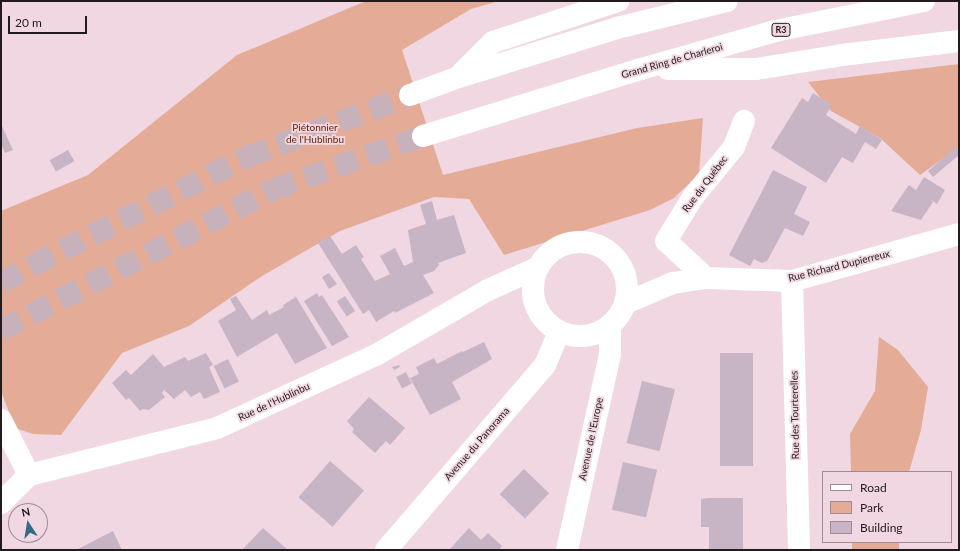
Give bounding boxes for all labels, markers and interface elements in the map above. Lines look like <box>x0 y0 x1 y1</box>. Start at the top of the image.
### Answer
scale bar <box>10 8 89 34</box>
text: 20 m <box>15 15 42 30</box>
road number: R3 <box>771 23 791 37</box>
street label: Grand Ring de Charleroi <box>620 41 724 81</box>
park label: Piétonnier de l'Hublinbu <box>286 121 344 144</box>
street label: Rue du Québec <box>680 153 730 215</box>
street label: Rue Richard Dupierreux <box>787 248 891 284</box>
street label: Rue des Tourterelles <box>788 371 802 459</box>
street label: Rue de l'Hublinbu <box>236 380 312 424</box>
street label: Avenue de l'Europe <box>576 396 606 482</box>
street label: Avenue du Panorama <box>442 405 512 483</box>
legend <box>822 471 952 543</box>
text: Road <box>860 480 887 495</box>
text: Park <box>860 500 883 515</box>
north arrow <box>8 503 48 543</box>
text: N <box>20 505 31 519</box>
text: Building <box>860 520 903 535</box>

